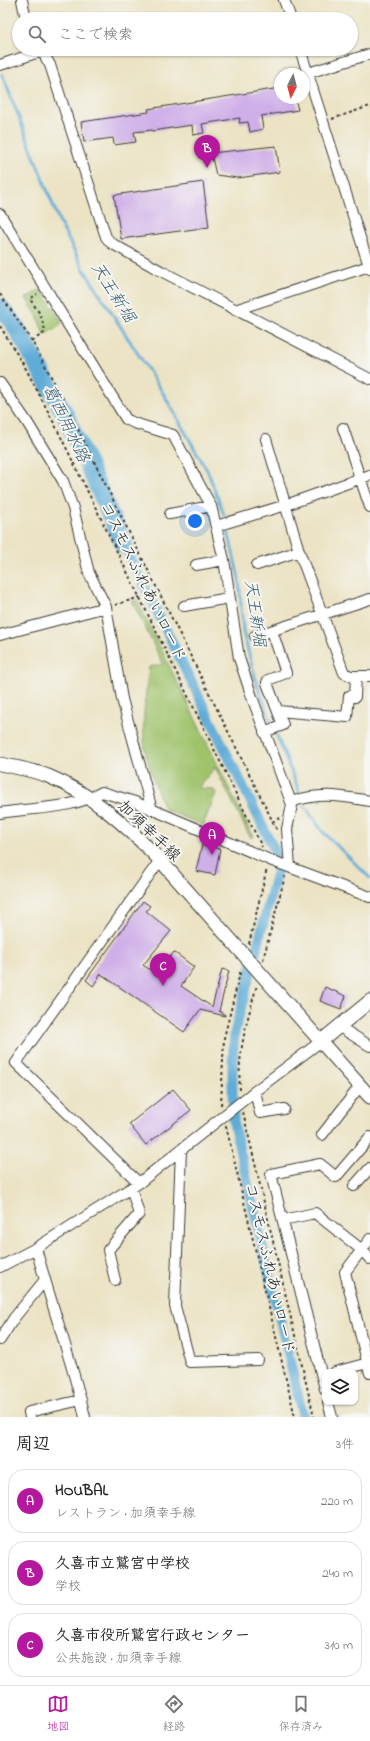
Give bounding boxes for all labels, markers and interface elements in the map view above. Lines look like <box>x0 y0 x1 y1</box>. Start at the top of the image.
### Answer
search box <box>12 12 358 56</box>
icon: search <box>26 23 48 45</box>
text: ここで検索 <box>58 24 133 46</box>
north arrow <box>274 68 310 104</box>
pin: B <box>194 135 220 168</box>
water label: 天王新堀 <box>84 257 142 329</box>
water label: 葛西用水路 <box>36 380 96 468</box>
street label: コスモスふれあいロード <box>93 498 191 666</box>
your location <box>185 511 205 531</box>
water label: 天王新堀 <box>237 578 272 650</box>
street label: 加須幸手線 <box>111 795 186 868</box>
pin: A <box>199 822 225 855</box>
pin: C <box>150 953 176 986</box>
street label: コスモスふれあいロード <box>238 1180 300 1356</box>
map controls <box>322 1369 358 1405</box>
button: layers <box>322 1369 358 1405</box>
text: 周辺 <box>16 1432 50 1457</box>
text: 3件 <box>336 1435 354 1454</box>
text: HOUBAL <box>55 1480 108 1502</box>
text: A <box>26 1492 34 1511</box>
text: 220 m <box>321 1492 353 1511</box>
text: レストラン · 加須幸手線 <box>55 1504 195 1523</box>
text: 久喜市立鷲宮中学校 <box>55 1553 190 1575</box>
text: B <box>26 1564 34 1583</box>
text: 240 m <box>322 1564 353 1583</box>
text: 学校 <box>55 1577 81 1596</box>
text: 久喜市役所鷲宮行政センター <box>55 1625 250 1647</box>
text: C <box>26 1636 34 1655</box>
text: 310 m <box>325 1636 353 1655</box>
text: 公共施設 · 加須幸手線 <box>55 1649 181 1668</box>
tab: 地図 <box>47 1693 69 1735</box>
tab: 経路 <box>163 1693 185 1735</box>
tab: 保存済み <box>279 1693 323 1735</box>

